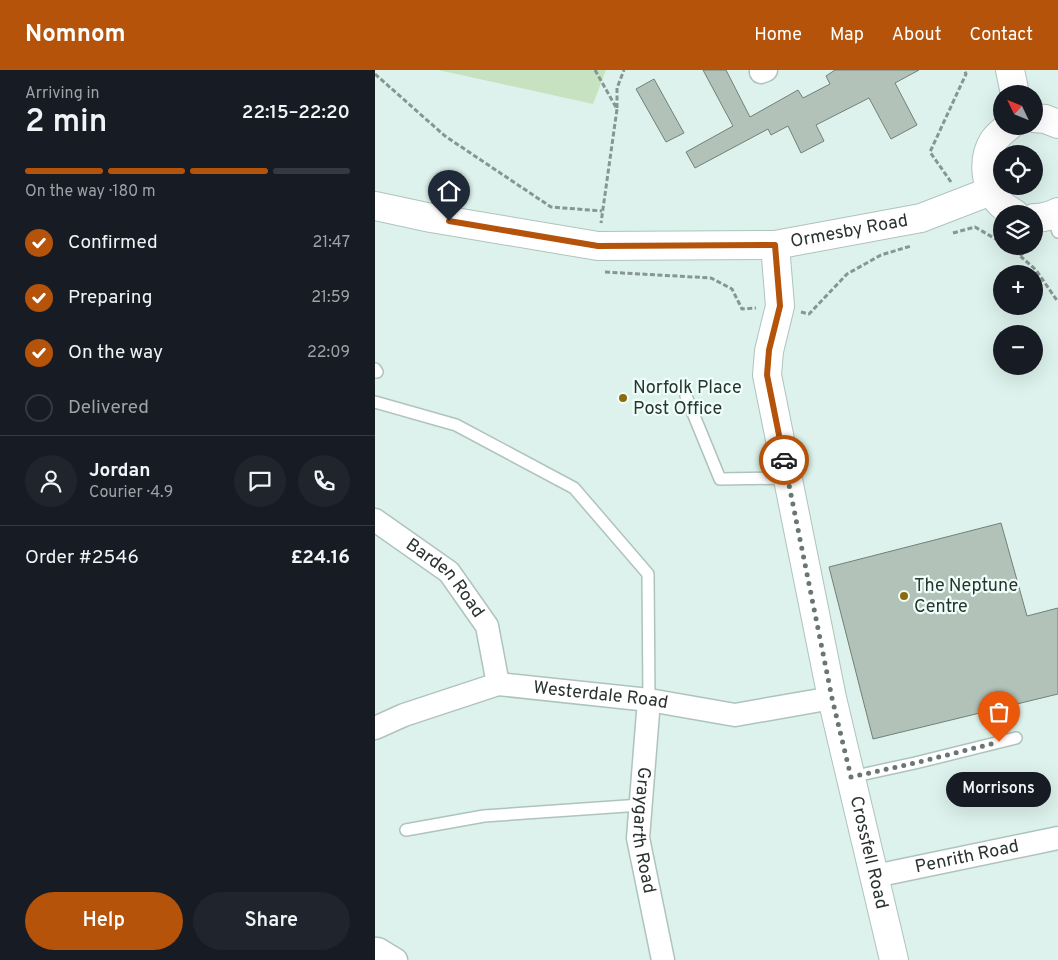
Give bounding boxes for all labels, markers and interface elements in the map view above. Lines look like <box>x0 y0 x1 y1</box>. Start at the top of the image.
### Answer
text: Nomnom <box>25 20 125 50</box>
text: Home <box>754 24 802 47</box>
text: Map <box>830 24 864 47</box>
text: About <box>892 24 941 47</box>
text: Contact <box>969 24 1033 47</box>
text: Arriving in <box>25 84 100 104</box>
north arrow <box>993 85 1043 135</box>
map controls <box>993 85 1043 375</box>
text: 22:15–22:20 <box>242 101 350 125</box>
text: 2 min <box>25 103 107 143</box>
button: locate <box>993 145 1043 195</box>
pin <box>428 170 470 221</box>
icon: home <box>435 177 463 205</box>
text: On the way · 180 m <box>25 182 156 202</box>
button: layers <box>993 205 1043 255</box>
street label: Ormesby Road <box>788 209 910 253</box>
icon: check <box>25 229 53 257</box>
text: Confirmed <box>68 231 158 255</box>
text: 21:47 <box>313 233 350 253</box>
button: + <box>993 265 1043 315</box>
icon: check <box>25 284 53 312</box>
text: Preparing <box>68 286 152 310</box>
text: 21:59 <box>311 288 350 308</box>
button: − <box>993 325 1043 375</box>
icon: check <box>25 339 53 367</box>
text: On the way <box>68 341 163 365</box>
text: 22:09 <box>307 343 350 363</box>
place label: Norfolk Place Post Office <box>633 377 742 421</box>
marker: Norfolk Place Post Office <box>617 392 629 404</box>
text: Delivered <box>68 396 149 420</box>
courier <box>759 435 809 485</box>
icon: car <box>770 446 798 474</box>
button: person <box>25 455 77 507</box>
button: chat <box>234 455 286 507</box>
button: phone <box>298 455 350 507</box>
text: Jordan <box>89 459 151 483</box>
text: Courier · 4.9 <box>89 483 173 503</box>
street label: Barden Road <box>401 533 489 623</box>
text: Order #2546 <box>25 546 139 570</box>
text: £24.16 <box>291 546 350 570</box>
place label: The Neptune Centre <box>914 575 1018 619</box>
marker: The Neptune Centre <box>898 590 910 602</box>
street label: Westerdale Road <box>532 676 670 715</box>
pin <box>978 691 1020 742</box>
icon: bag <box>985 698 1013 726</box>
street label: Graygarth Road <box>627 766 661 896</box>
callout: Morrisons <box>947 772 1051 807</box>
text: Morrisons <box>962 779 1035 799</box>
street label: Crossfell Road <box>844 794 893 911</box>
street label: Penrith Road <box>913 835 1021 879</box>
button: Help <box>25 892 183 950</box>
button: Share <box>193 892 350 950</box>

